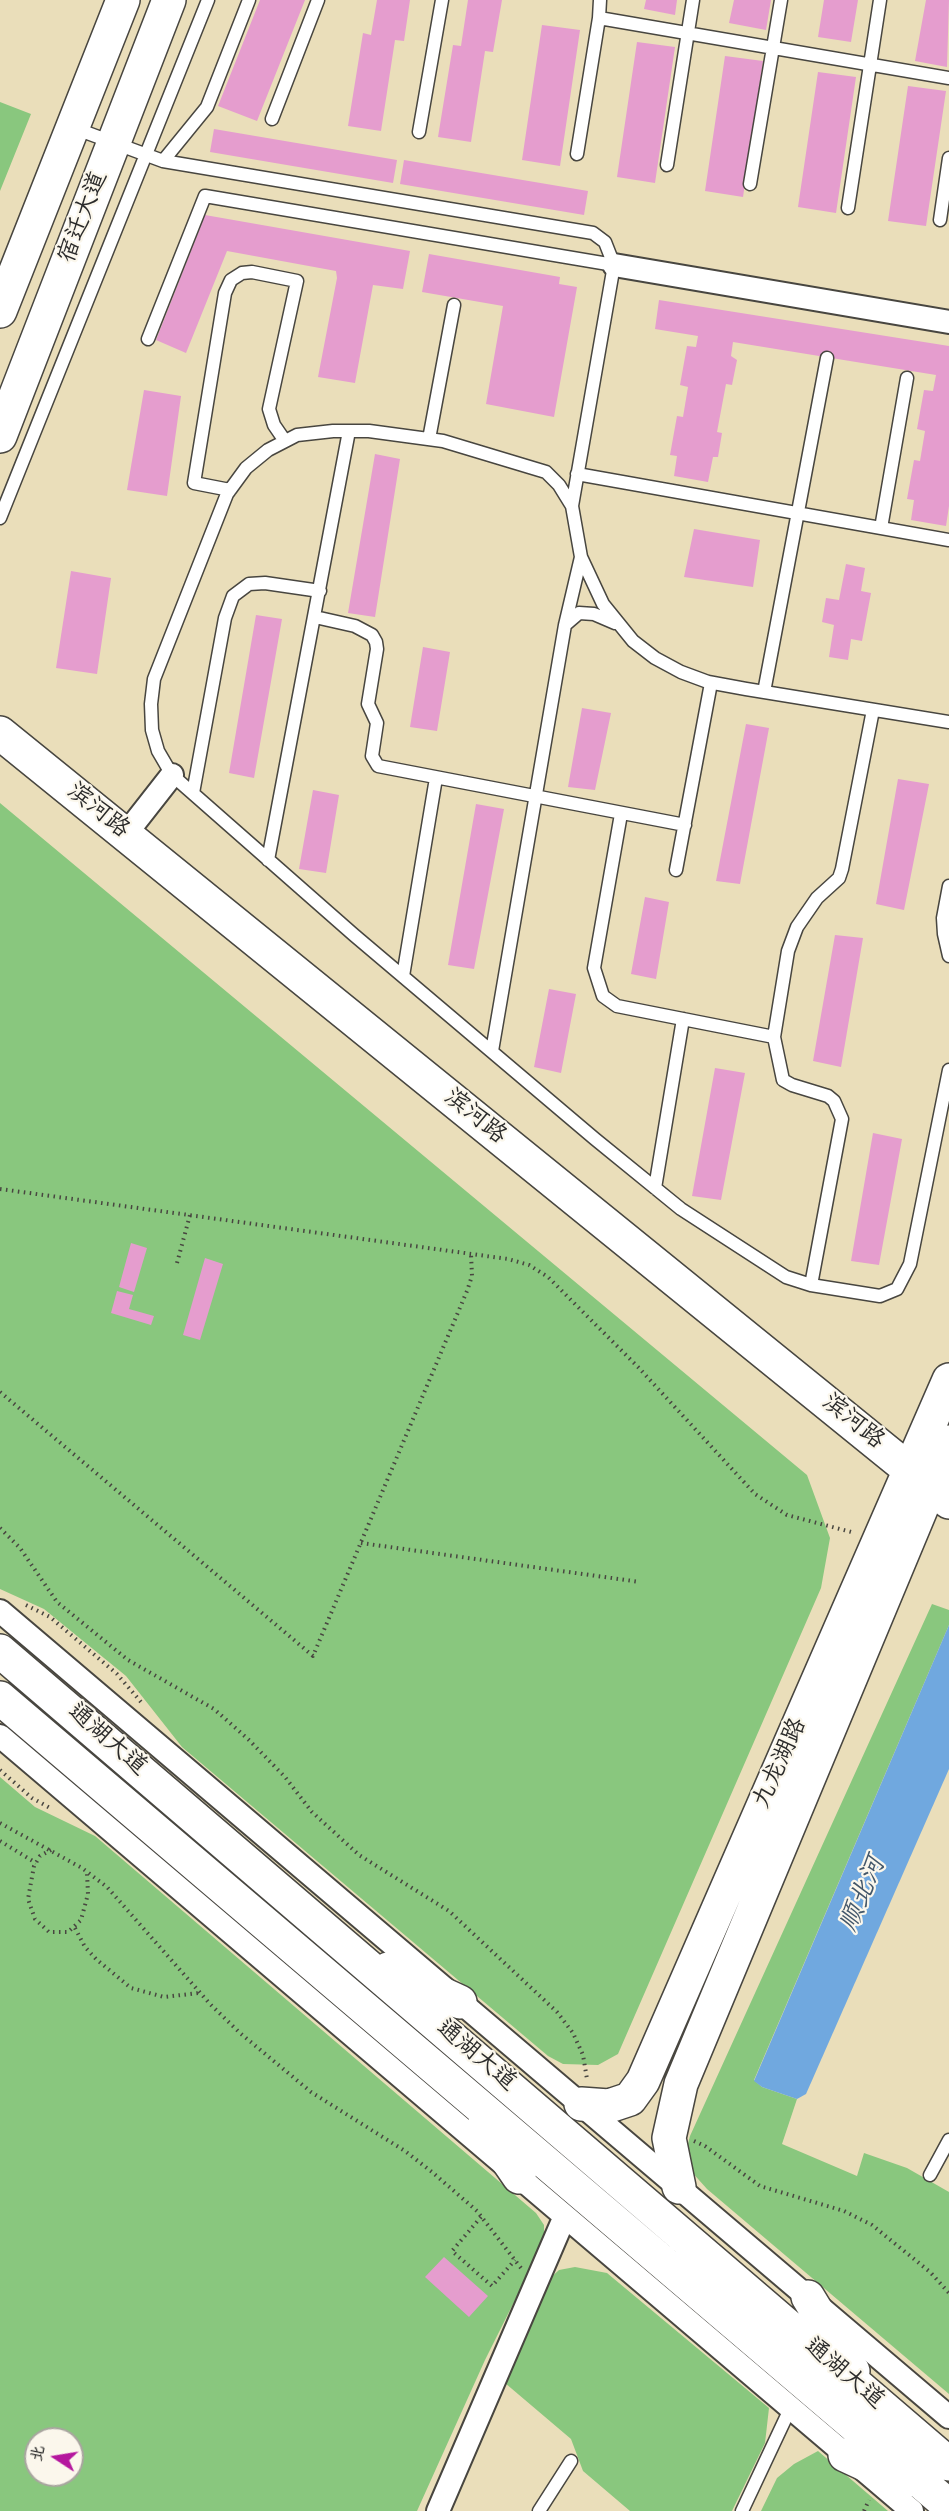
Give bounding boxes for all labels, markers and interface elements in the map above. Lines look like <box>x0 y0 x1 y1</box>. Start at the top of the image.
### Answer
street label: 宿迁大道 <box>54 168 116 268</box>
street label: 滨河路 <box>60 778 134 846</box>
street label: 滨河路 <box>437 1084 511 1152</box>
street label: 滨河路 <box>815 1389 889 1457</box>
street label: 通湖大道 <box>60 1699 152 1783</box>
street label: 九龙湖路 <box>749 1714 815 1814</box>
water label: 顺北河 <box>835 1853 895 1937</box>
street label: 通湖大道 <box>429 2015 521 2099</box>
street label: 通湖大道 <box>797 2333 889 2417</box>
north arrow <box>24 2427 84 2487</box>
text: 北 <box>25 2443 52 2464</box>

